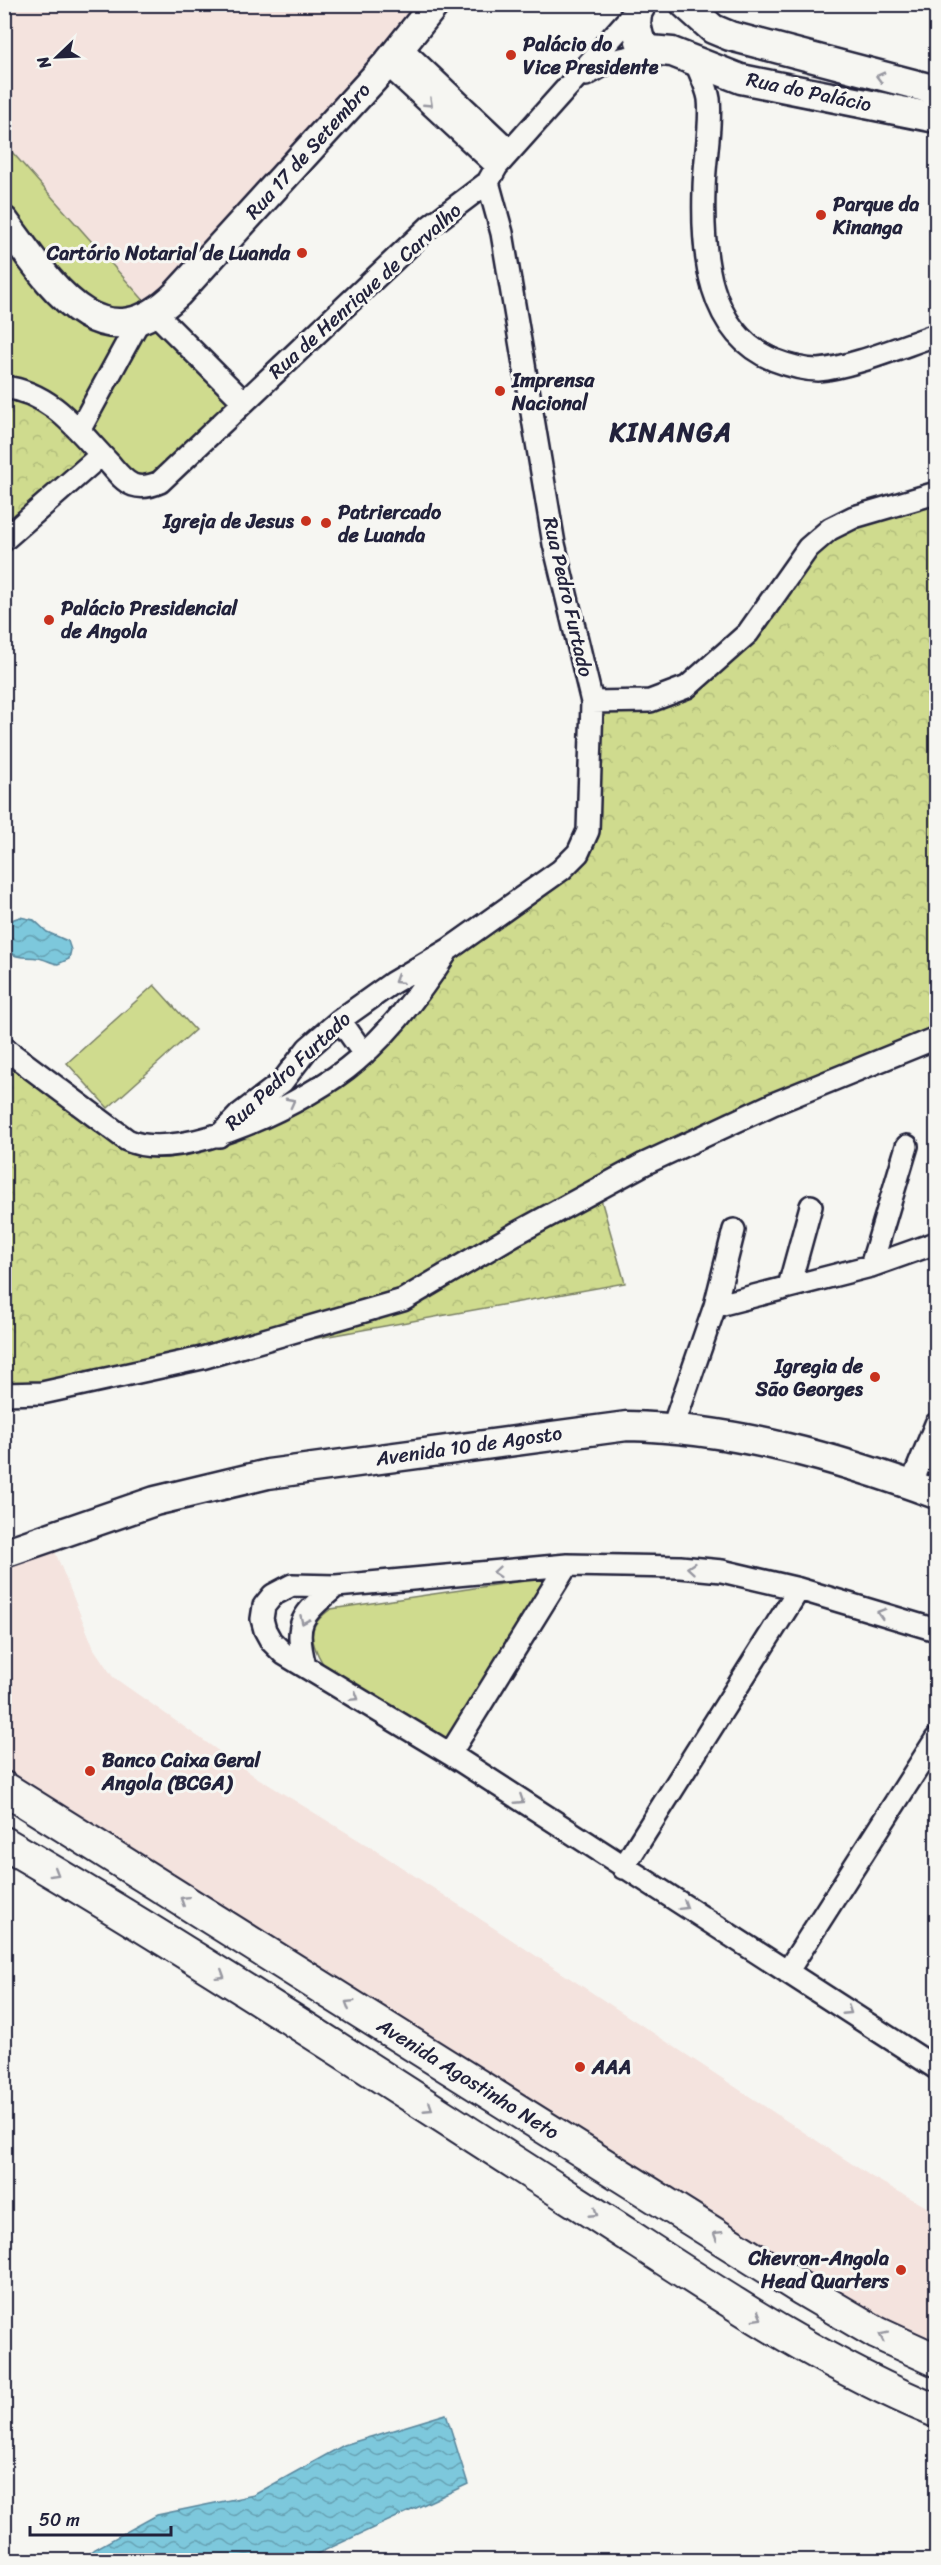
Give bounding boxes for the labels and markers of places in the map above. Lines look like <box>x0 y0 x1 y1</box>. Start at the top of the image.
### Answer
place label: Palácio do Vice Presidente <box>523 27 659 85</box>
marker: Palácio do Vice Presidente <box>504 48 518 62</box>
place label: Parque da Kinanga <box>832 187 919 245</box>
marker: Parque da Kinanga <box>814 208 828 222</box>
place label: Cartório Notarial de Luanda <box>46 236 291 271</box>
marker: Cartório Notarial de Luanda <box>295 246 309 260</box>
place label: Imprensa Nacional <box>511 363 595 421</box>
marker: Imprensa Nacional <box>493 384 507 398</box>
place label: Patriercado de Luanda <box>338 495 442 553</box>
place label: Igreja de Jesus <box>162 504 295 539</box>
marker: Igreja de Jesus <box>299 514 313 528</box>
marker: Patriercado de Luanda <box>319 516 333 530</box>
place label: Palácio Presidencial de Angola <box>61 591 238 649</box>
marker: Palácio Presidencial de Angola <box>42 613 56 627</box>
place label: Igregia de São Georges <box>755 1349 864 1407</box>
marker: Igregia de São Georges <box>868 1370 882 1384</box>
place label: Banco Caixa Geral Angola (BCGA) <box>101 1743 262 1801</box>
marker: Banco Caixa Geral Angola (BCGA) <box>83 1764 97 1778</box>
place label: AAA <box>591 2050 631 2085</box>
marker: AAA <box>573 2060 587 2074</box>
place label: Chevron-Angola Head Quarters <box>747 2241 890 2299</box>
marker: Chevron-Angola Head Quarters <box>894 2263 908 2277</box>

